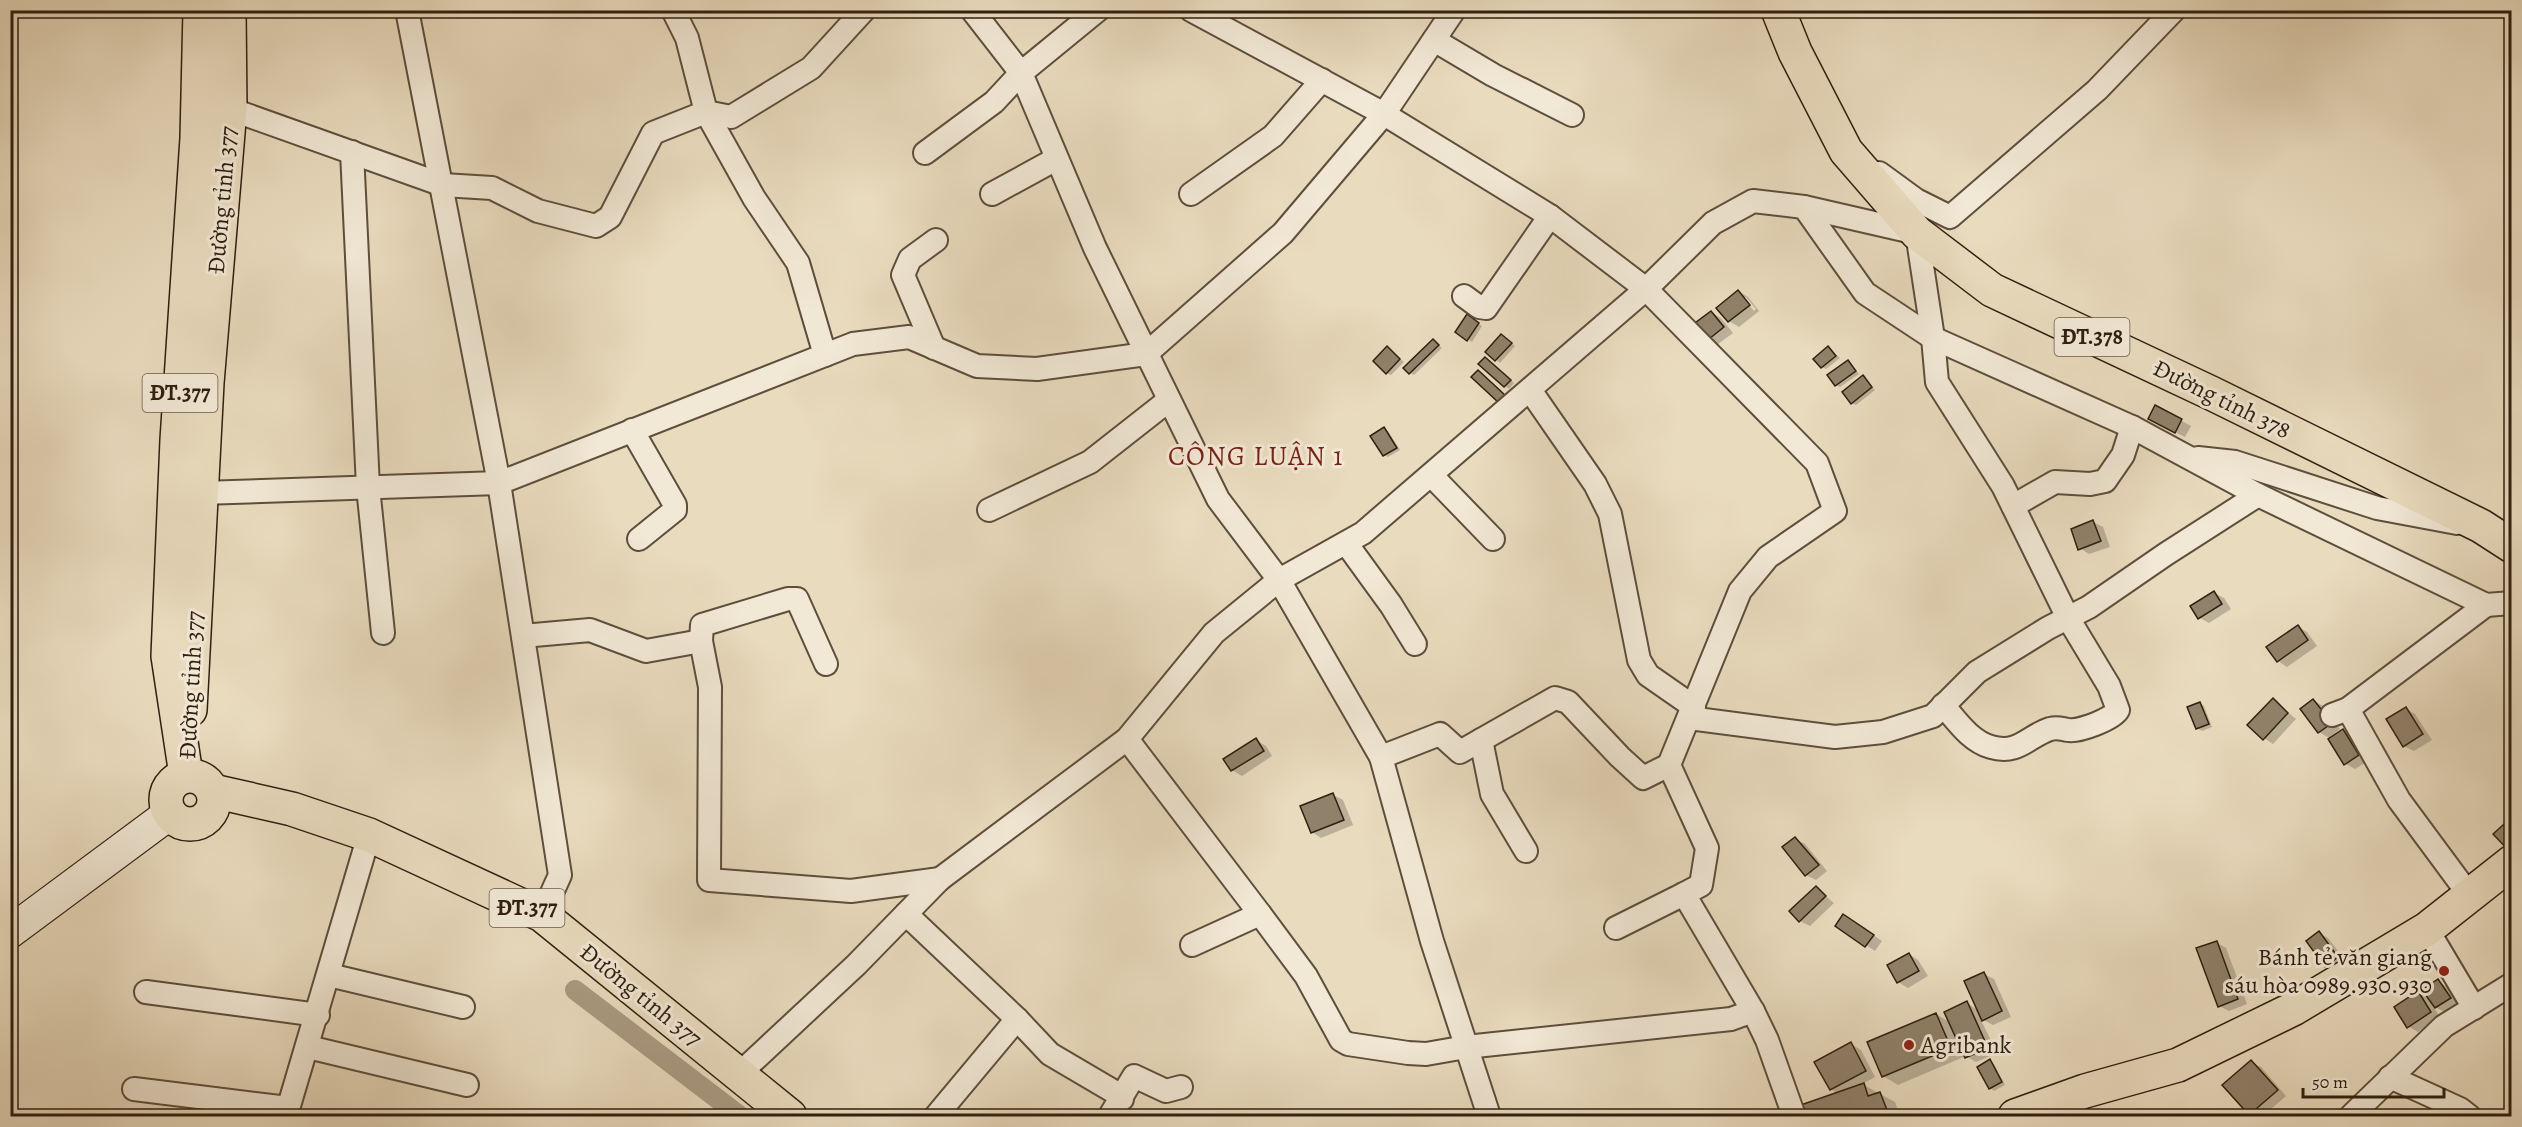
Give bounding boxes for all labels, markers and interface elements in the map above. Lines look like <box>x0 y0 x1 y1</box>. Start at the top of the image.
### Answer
street label: Đường tỉnh 377 <box>200 124 244 275</box>
road number: ĐT.378 <box>2054 318 2130 356</box>
street label: Đường tỉnh 378 <box>2148 352 2296 446</box>
road number: ĐT.377 <box>142 374 218 412</box>
district label: CÔNG LUẬN 1 <box>1168 438 1344 474</box>
street label: Đường tỉnh 377 <box>171 609 211 760</box>
road number: ĐT.377 <box>490 889 564 927</box>
street label: Đường tỉnh 377 <box>573 936 709 1055</box>
place label: Bánh tẻ văn giang sáu hòa 0989.930.930 <box>2224 941 2432 1001</box>
marker: Bánh tẻ văn giang sáu hòa 0989.930.930 <box>2437 964 2451 978</box>
place label: Agribank <box>1920 1029 2012 1061</box>
marker: Agribank <box>1902 1038 1916 1052</box>
scale bar <box>2303 1061 2444 1099</box>
text: 50 m <box>2312 1070 2348 1094</box>

